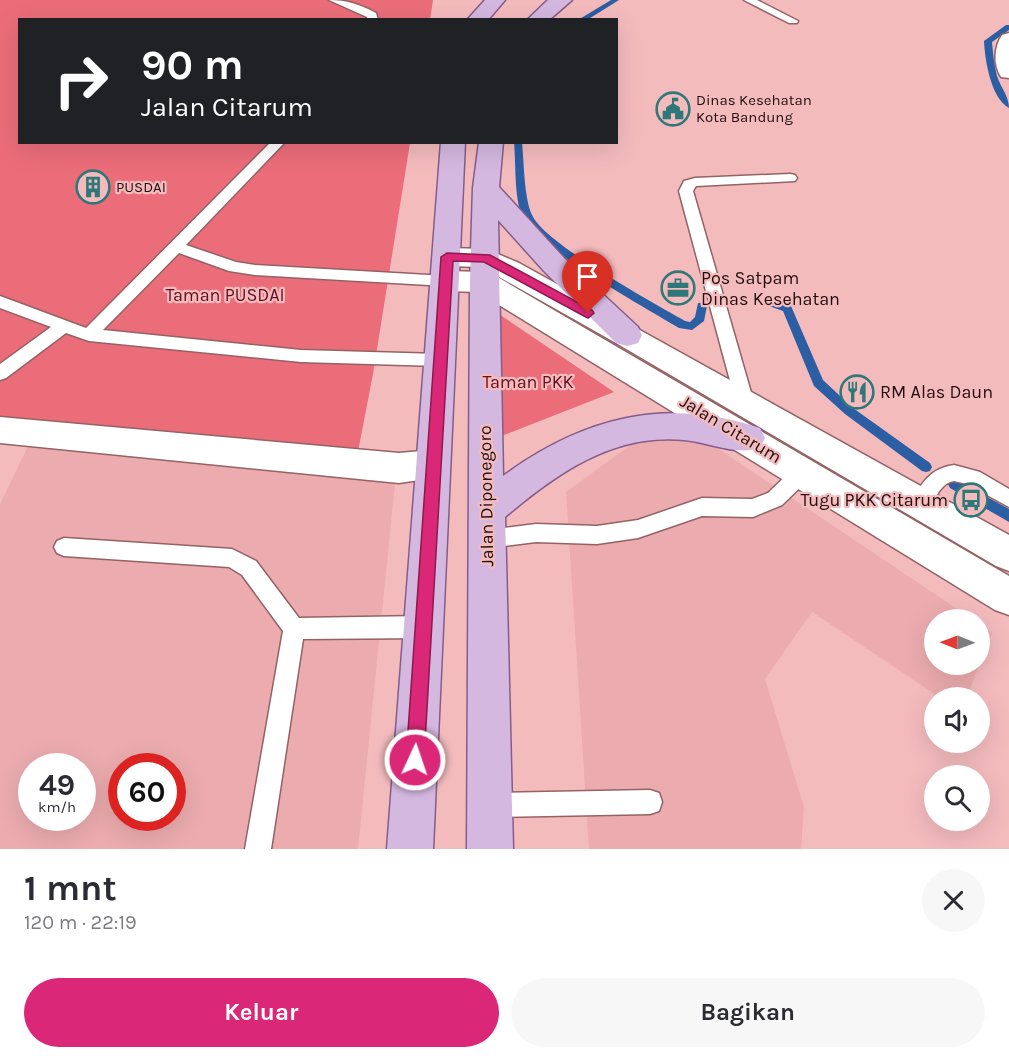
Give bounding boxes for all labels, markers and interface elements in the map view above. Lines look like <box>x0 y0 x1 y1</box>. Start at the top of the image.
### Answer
text: 90 m <box>141 40 244 90</box>
icon: right <box>42 42 120 120</box>
text: Jalan Citarum <box>141 91 313 123</box>
public building icon: Dinas Kesehatan Kota Bandung <box>655 91 691 127</box>
place label: Dinas Kesehatan Kota Bandung <box>696 91 812 126</box>
building icon: PUSDAI <box>75 169 111 205</box>
place label: PUSDAI <box>116 178 166 196</box>
pin <box>562 251 613 313</box>
icon: arrive <box>571 260 604 293</box>
place label: Pos Satpam Dinas Kesehatan <box>701 267 840 310</box>
office icon: Pos Satpam Dinas Kesehatan <box>660 270 696 306</box>
park label: Taman PUSDAI <box>165 284 285 306</box>
park label: Taman PKK <box>482 371 574 393</box>
restaurant icon: RM Alas Daun <box>839 374 875 410</box>
place label: RM Alas Daun <box>880 381 993 403</box>
street label: Jalan Citarum <box>676 390 786 468</box>
street label: Jalan Diponegoro <box>474 425 498 567</box>
bus stop icon: Tugu PKK Citarum <box>953 482 989 518</box>
place label: Tugu PKK Citarum <box>801 489 948 511</box>
north arrow <box>924 609 990 675</box>
map controls <box>924 609 990 831</box>
button: sound <box>924 687 990 753</box>
position arrow <box>383 728 447 792</box>
speed limit sign: 60 <box>108 753 186 831</box>
button: search <box>924 765 990 831</box>
text: 49 <box>39 767 75 803</box>
text: km/h <box>38 798 76 816</box>
text: 1 mnt <box>24 867 117 909</box>
button: close <box>922 869 985 932</box>
text: 120 m · 22:19 <box>24 911 137 934</box>
button: Keluar <box>24 978 499 1047</box>
button: Bagikan <box>511 978 985 1047</box>

